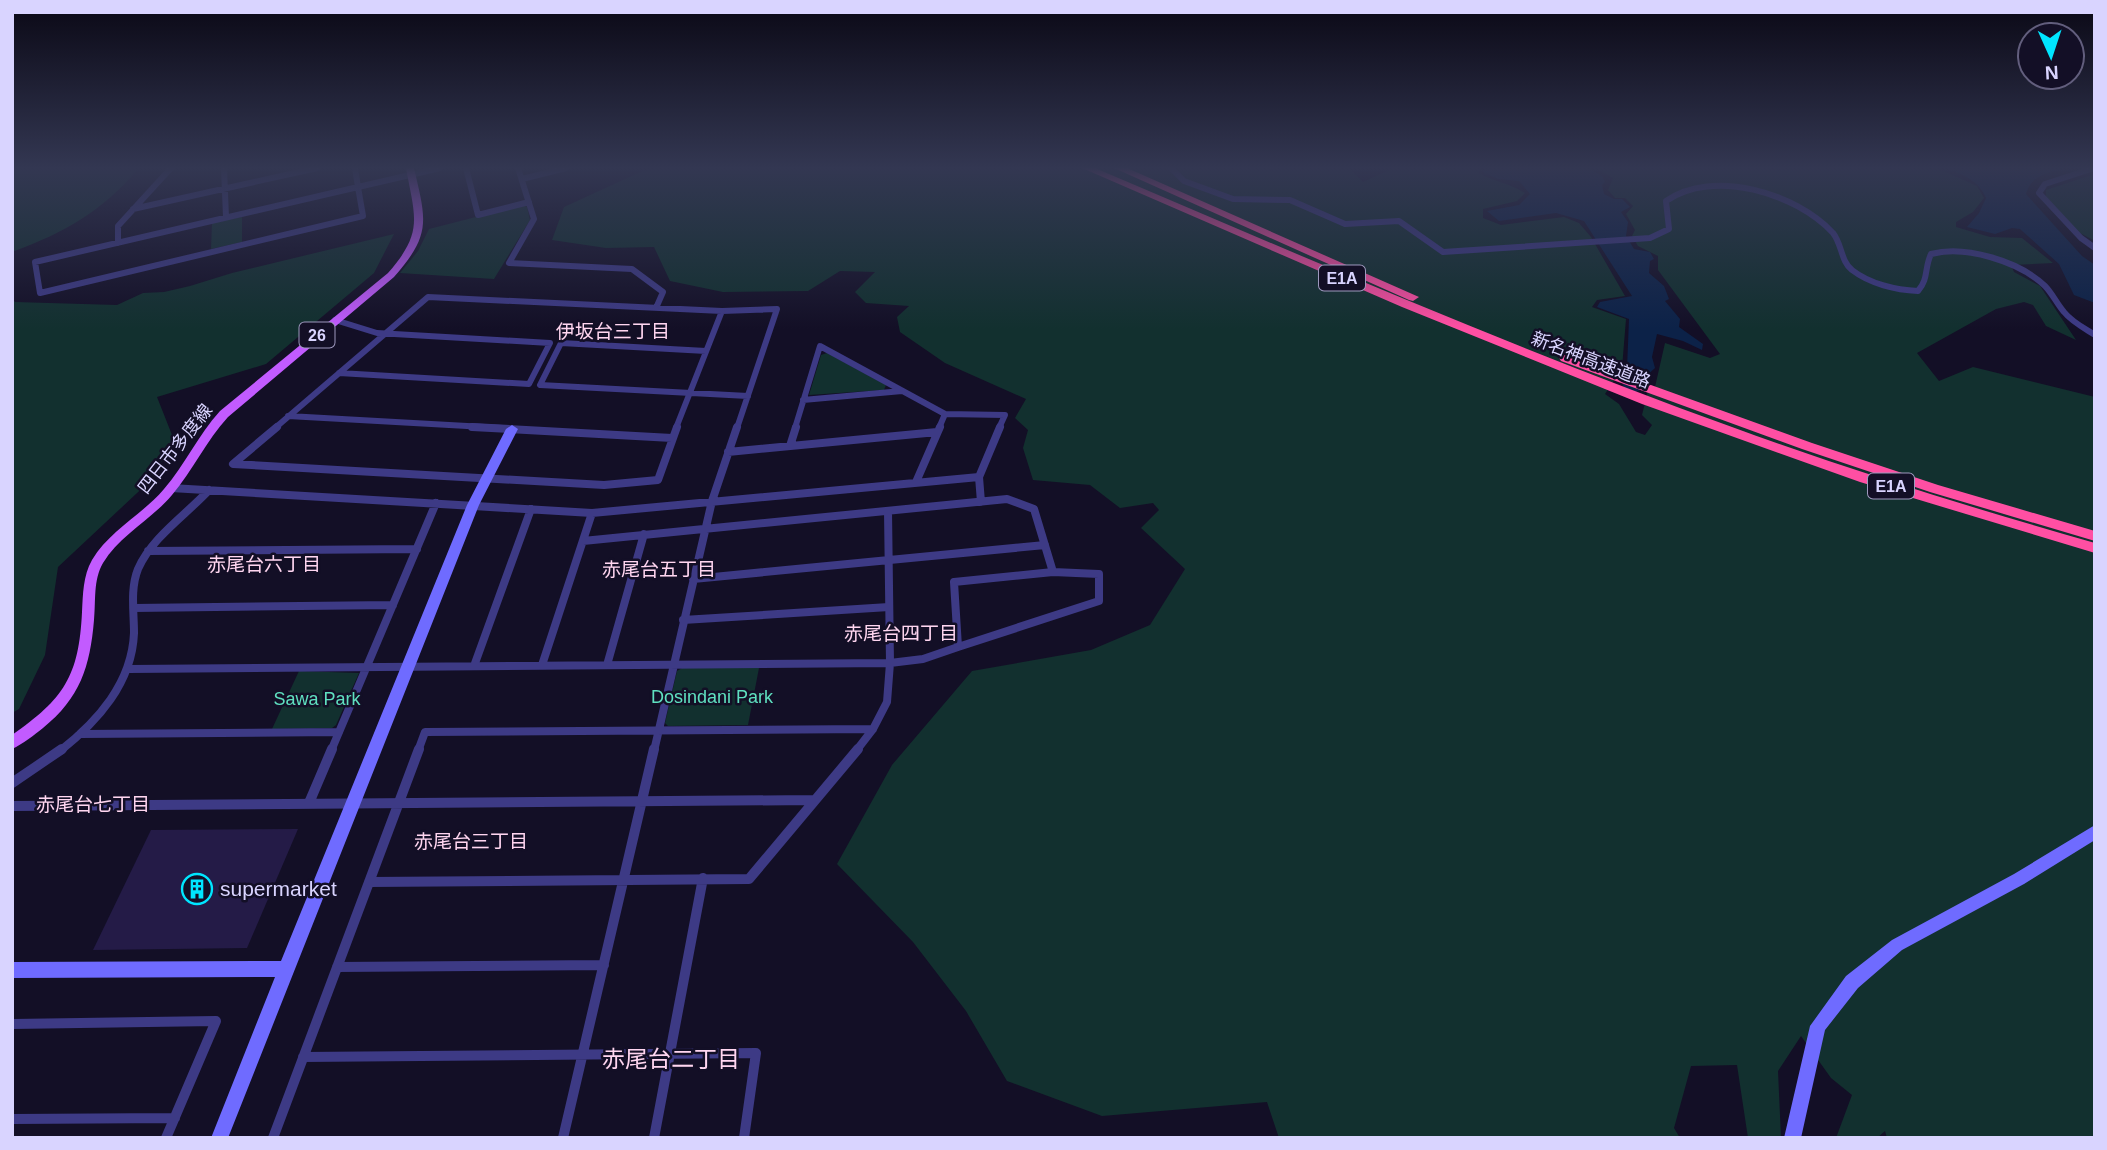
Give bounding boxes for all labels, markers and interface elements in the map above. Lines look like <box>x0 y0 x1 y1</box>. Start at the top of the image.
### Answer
north arrow <box>2016 21 2086 91</box>
text: N <box>2044 62 2059 83</box>
road number: E1A <box>1319 266 1365 290</box>
district label: 伊坂台三丁目 <box>556 321 670 342</box>
road number: 26 <box>300 322 334 348</box>
street label: 新名神高速道路 <box>1529 328 1653 392</box>
street label: 四日市多度線 <box>134 400 216 498</box>
road number: E1A <box>1868 474 1914 499</box>
district label: 赤尾台六丁目 <box>207 554 321 575</box>
district label: 赤尾台五丁目 <box>602 559 716 580</box>
district label: 赤尾台四丁目 <box>844 623 958 644</box>
park label: Dosindani Park <box>651 687 774 707</box>
park label: Sawa Park <box>273 689 362 709</box>
district label: 赤尾台七丁目 <box>36 794 150 815</box>
district label: 赤尾台三丁目 <box>414 831 528 852</box>
building icon: supermarket <box>180 872 214 906</box>
place label: supermarket <box>220 877 337 900</box>
district label: 赤尾台二丁目 <box>602 1046 740 1072</box>

